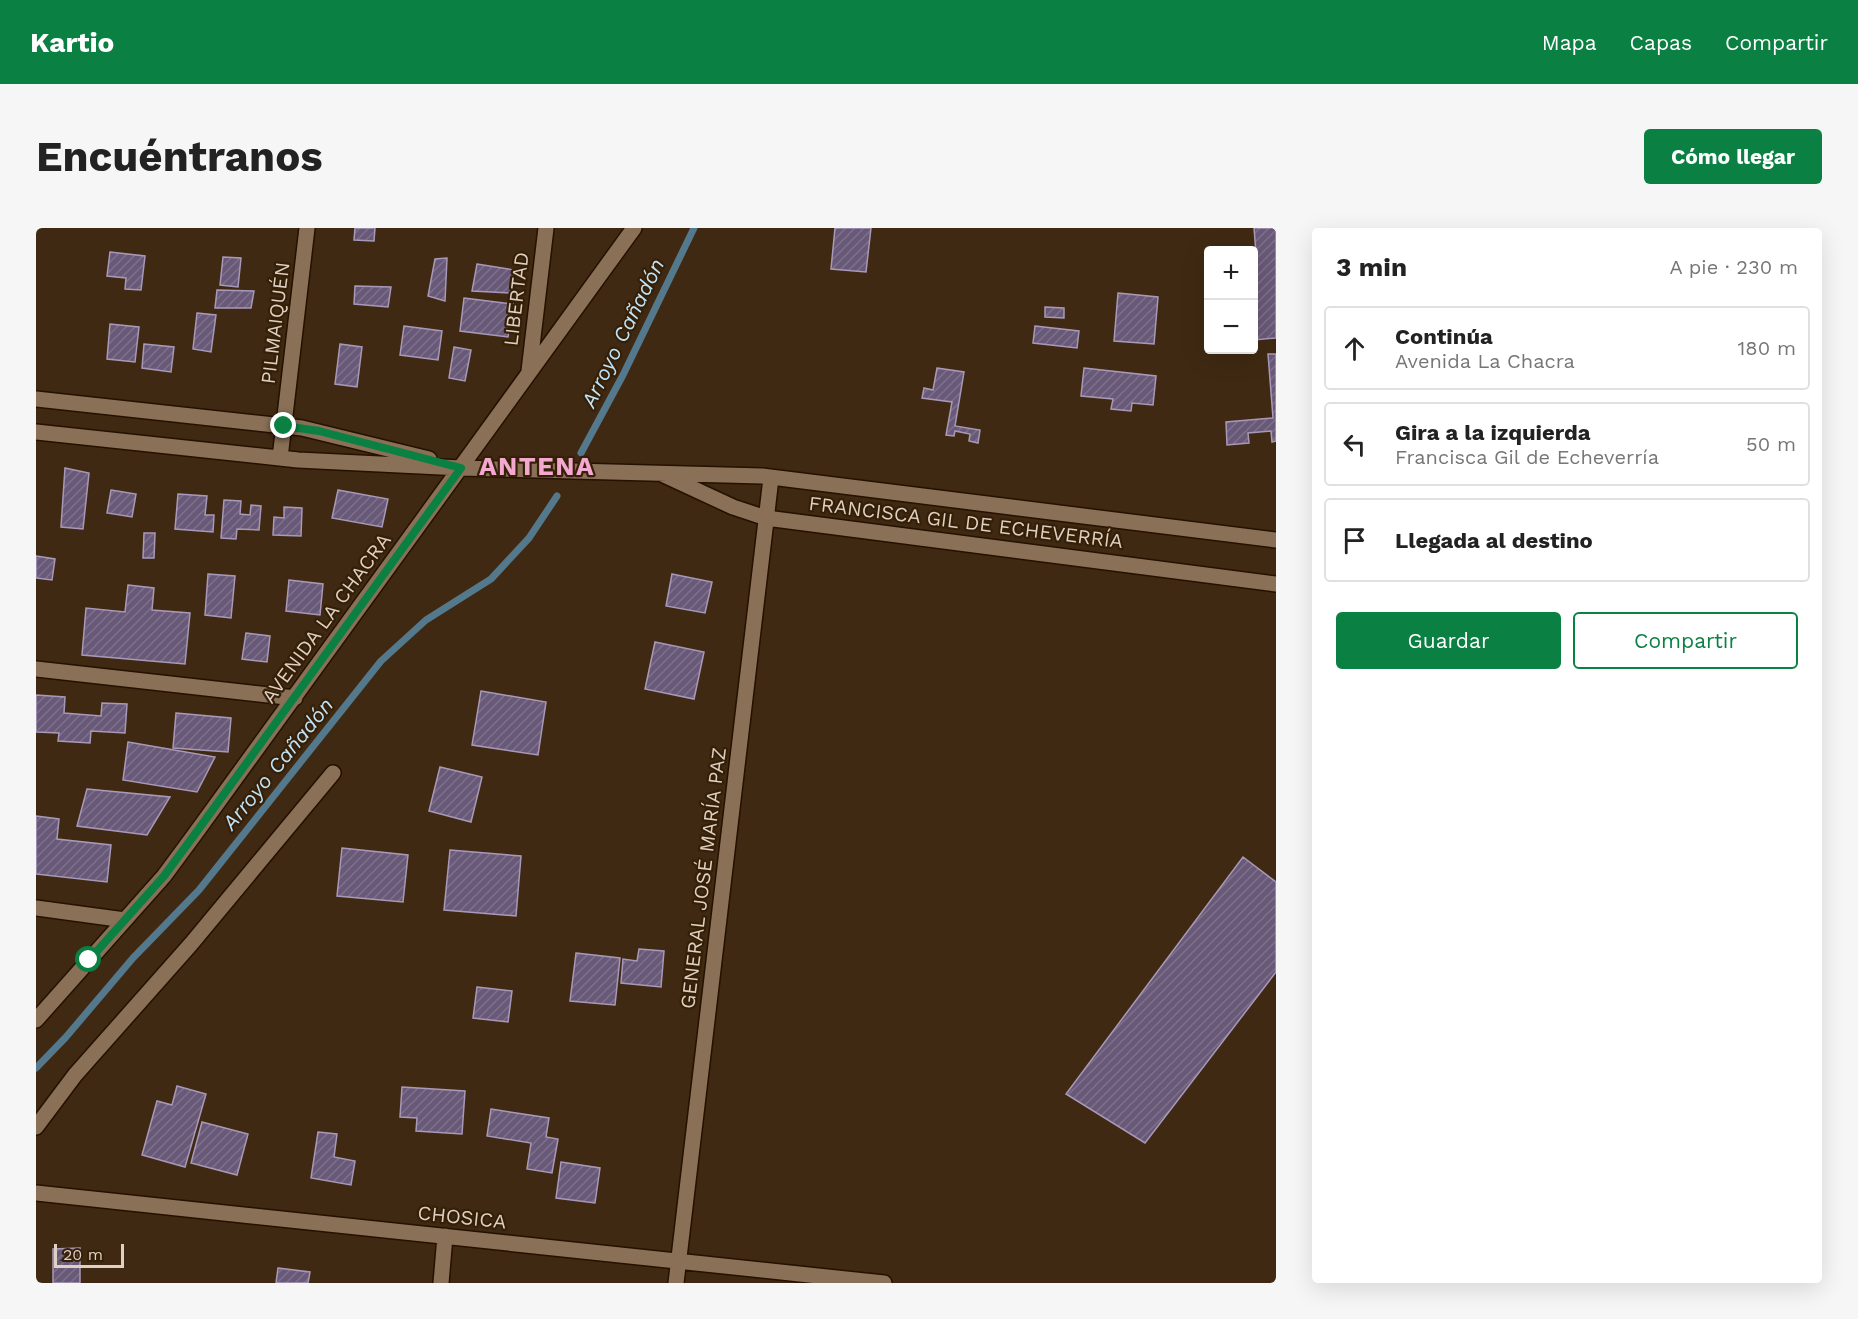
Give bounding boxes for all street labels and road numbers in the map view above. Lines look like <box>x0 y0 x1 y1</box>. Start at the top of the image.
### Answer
street label: LIBERTAD <box>498 251 534 347</box>
street label: PILMAIQUÉN <box>256 261 294 385</box>
street label: FRANCISCA GIL DE ECHEVERRÍA <box>807 491 1125 553</box>
street label: AVENIDA LA CHACRA <box>256 528 396 708</box>
street label: GENERAL JOSÉ MARÍA PAZ <box>675 746 731 1010</box>
street label: CHOSICA <box>416 1200 508 1234</box>

